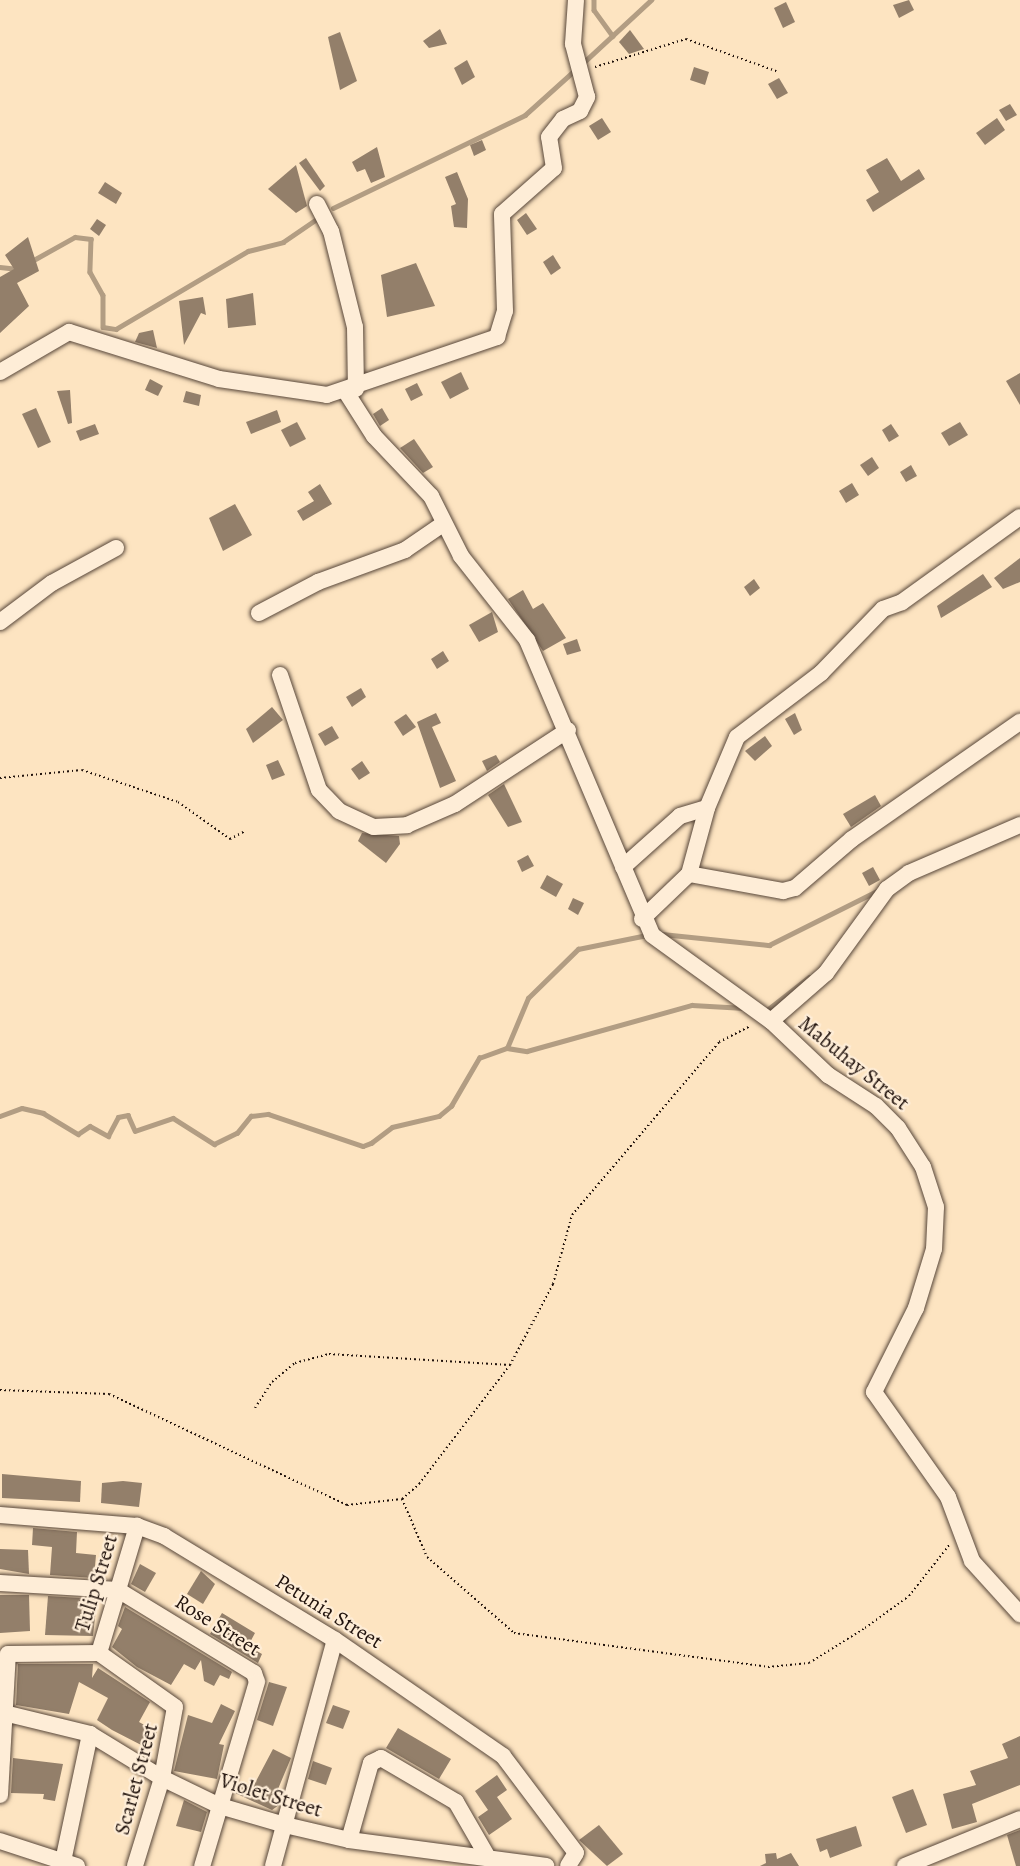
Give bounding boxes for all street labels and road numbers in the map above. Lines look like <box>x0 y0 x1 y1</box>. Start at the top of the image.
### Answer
street label: Mabuhay Street <box>794 1011 914 1115</box>
street label: Tulip Street <box>69 1531 123 1635</box>
street label: Petunia Street <box>271 1568 387 1654</box>
street label: Rose Street <box>170 1589 266 1661</box>
street label: Scarlet Street <box>109 1720 163 1838</box>
street label: Violet Street <box>217 1768 325 1822</box>

